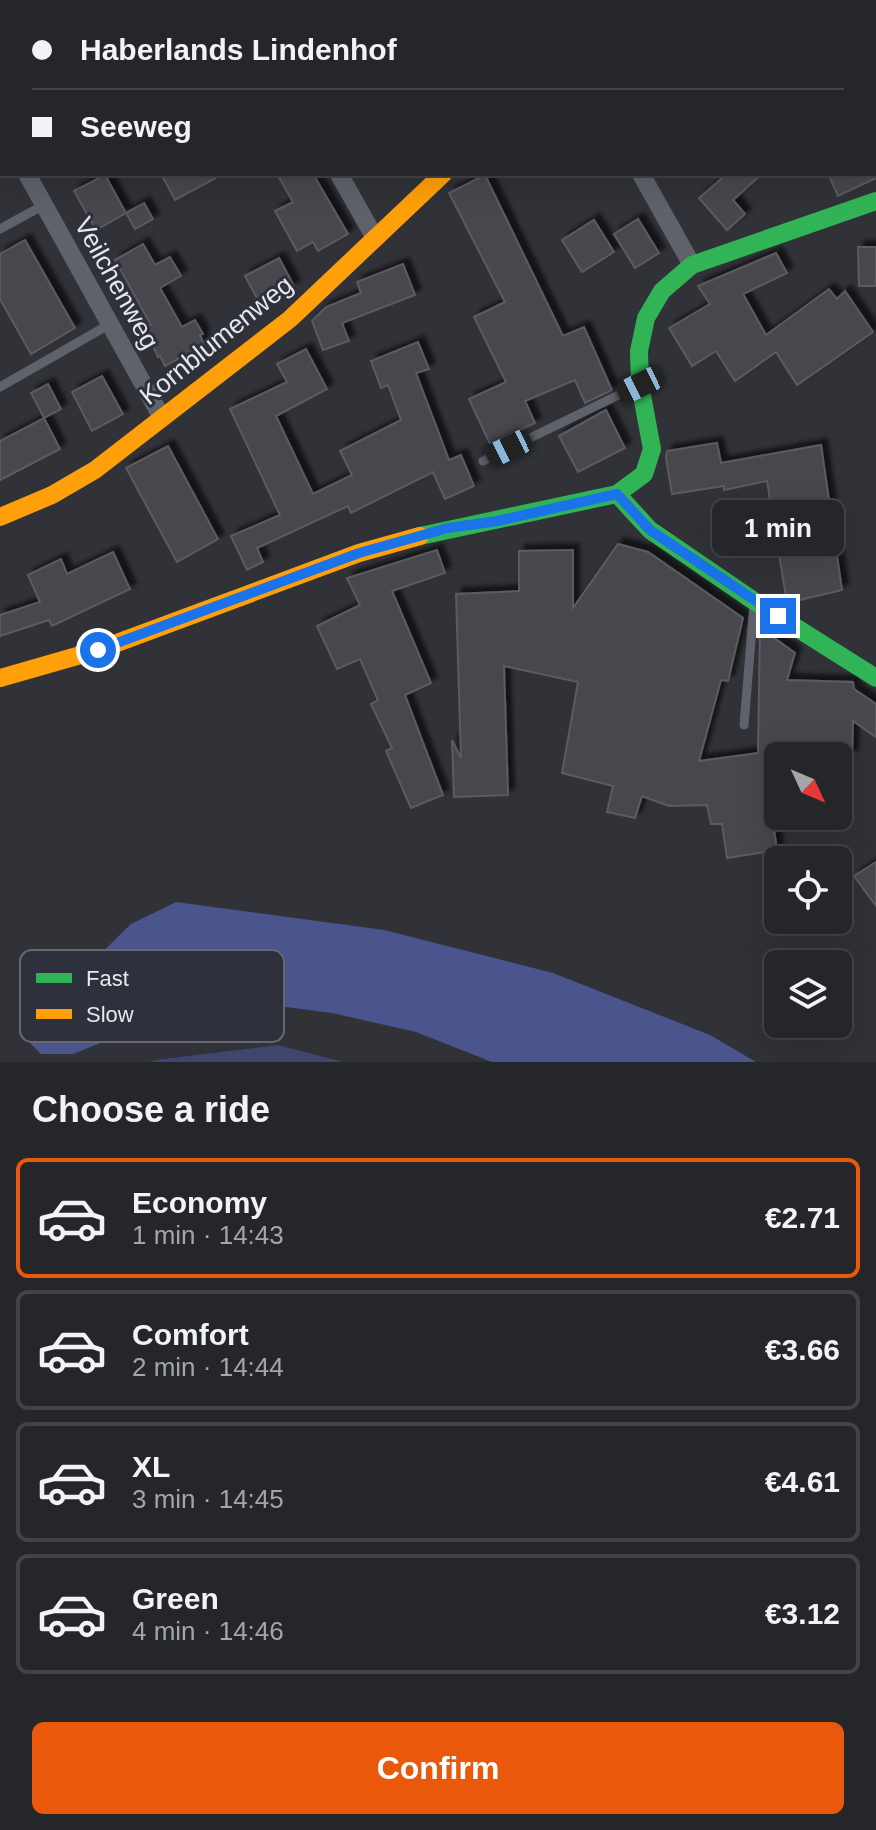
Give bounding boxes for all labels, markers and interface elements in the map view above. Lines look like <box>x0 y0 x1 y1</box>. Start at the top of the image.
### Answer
text: Haberlands Lindenhof <box>80 33 397 66</box>
text: Seeweg <box>80 110 192 143</box>
street label: Veilchenweg <box>68 212 166 354</box>
street label: Kornblumenweg <box>134 269 298 411</box>
car <box>613 364 667 406</box>
car <box>482 427 536 469</box>
callout: 1 min <box>712 500 844 556</box>
text: 1 min <box>744 513 812 543</box>
route end <box>760 598 796 634</box>
route start <box>80 632 116 668</box>
north arrow <box>764 742 852 830</box>
map controls <box>764 742 852 1038</box>
button: locate <box>764 846 852 934</box>
legend <box>20 950 284 1042</box>
button: layers <box>764 950 852 1038</box>
text: Fast <box>86 966 129 991</box>
text: Slow <box>86 1002 134 1027</box>
text: Choose a ride <box>32 1089 270 1130</box>
icon: car <box>36 1182 108 1254</box>
text: Economy <box>132 1186 267 1219</box>
text: €2.71 <box>765 1201 840 1234</box>
text: 1 min · 14:43 <box>132 1220 284 1250</box>
icon: car <box>36 1314 108 1386</box>
text: Comfort <box>132 1318 249 1351</box>
text: €3.66 <box>765 1333 840 1366</box>
text: 2 min · 14:44 <box>132 1352 284 1382</box>
icon: car <box>36 1446 108 1518</box>
text: XL <box>132 1450 170 1483</box>
text: €4.61 <box>765 1465 840 1498</box>
text: 3 min · 14:45 <box>132 1484 284 1514</box>
icon: car <box>36 1578 108 1650</box>
text: Green <box>132 1582 219 1615</box>
text: €3.12 <box>765 1597 840 1630</box>
text: 4 min · 14:46 <box>132 1616 284 1646</box>
button: Confirm <box>32 1722 844 1814</box>

